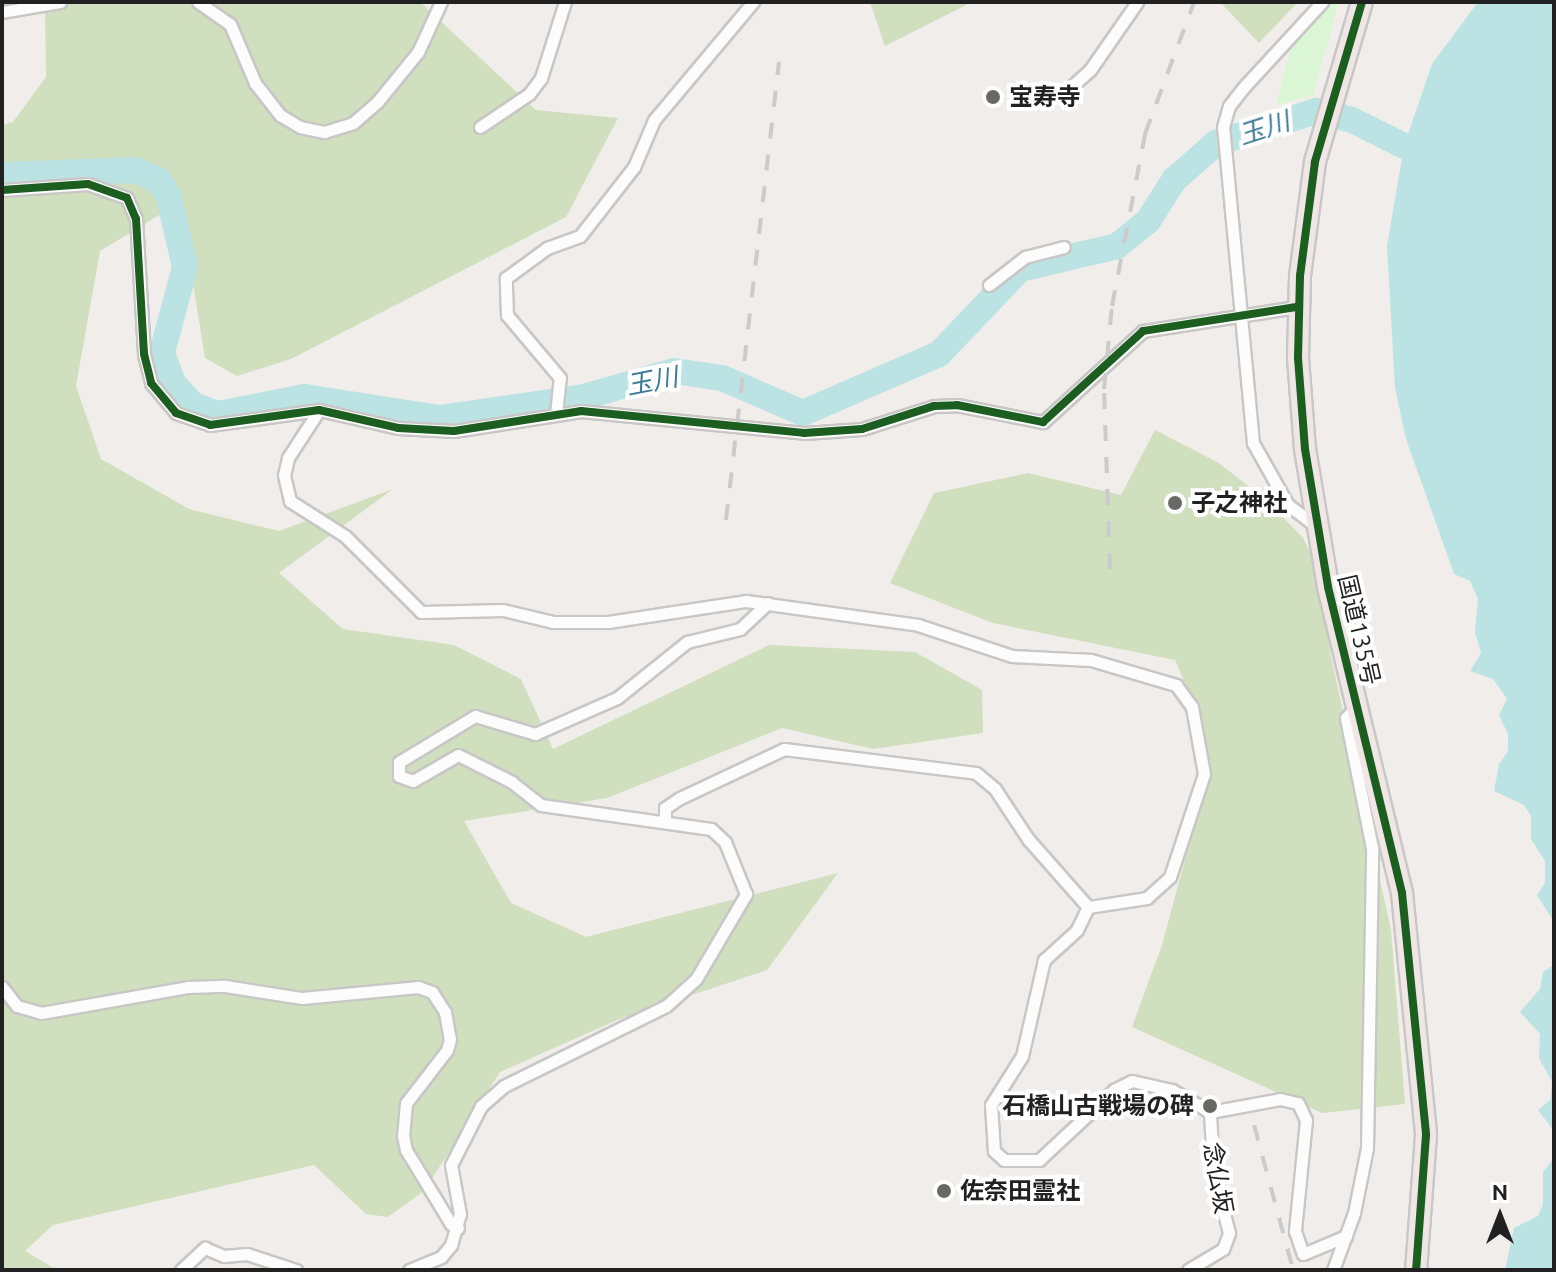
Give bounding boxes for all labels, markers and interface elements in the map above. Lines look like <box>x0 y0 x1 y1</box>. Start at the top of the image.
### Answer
place label: 宝寿寺 <box>1009 83 1081 111</box>
marker: 宝寿寺 <box>984 88 1002 106</box>
water label: 玉川 <box>1234 105 1294 151</box>
water label: 玉川 <box>624 361 680 401</box>
place label: 子之神社 <box>1191 489 1287 517</box>
marker: 子之神社 <box>1166 494 1184 512</box>
street label: 国道135号 <box>1332 572 1386 688</box>
place label: 石橋山古戦場の碑 <box>1002 1092 1194 1120</box>
marker: 石橋山古戦場の碑 <box>1201 1097 1219 1115</box>
street label: 念仏坂 <box>1198 1140 1238 1216</box>
north arrow <box>1460 1176 1540 1256</box>
place label: 佐奈田霊社 <box>960 1177 1080 1205</box>
text: N <box>1492 1179 1508 1204</box>
marker: 佐奈田霊社 <box>935 1182 953 1200</box>

